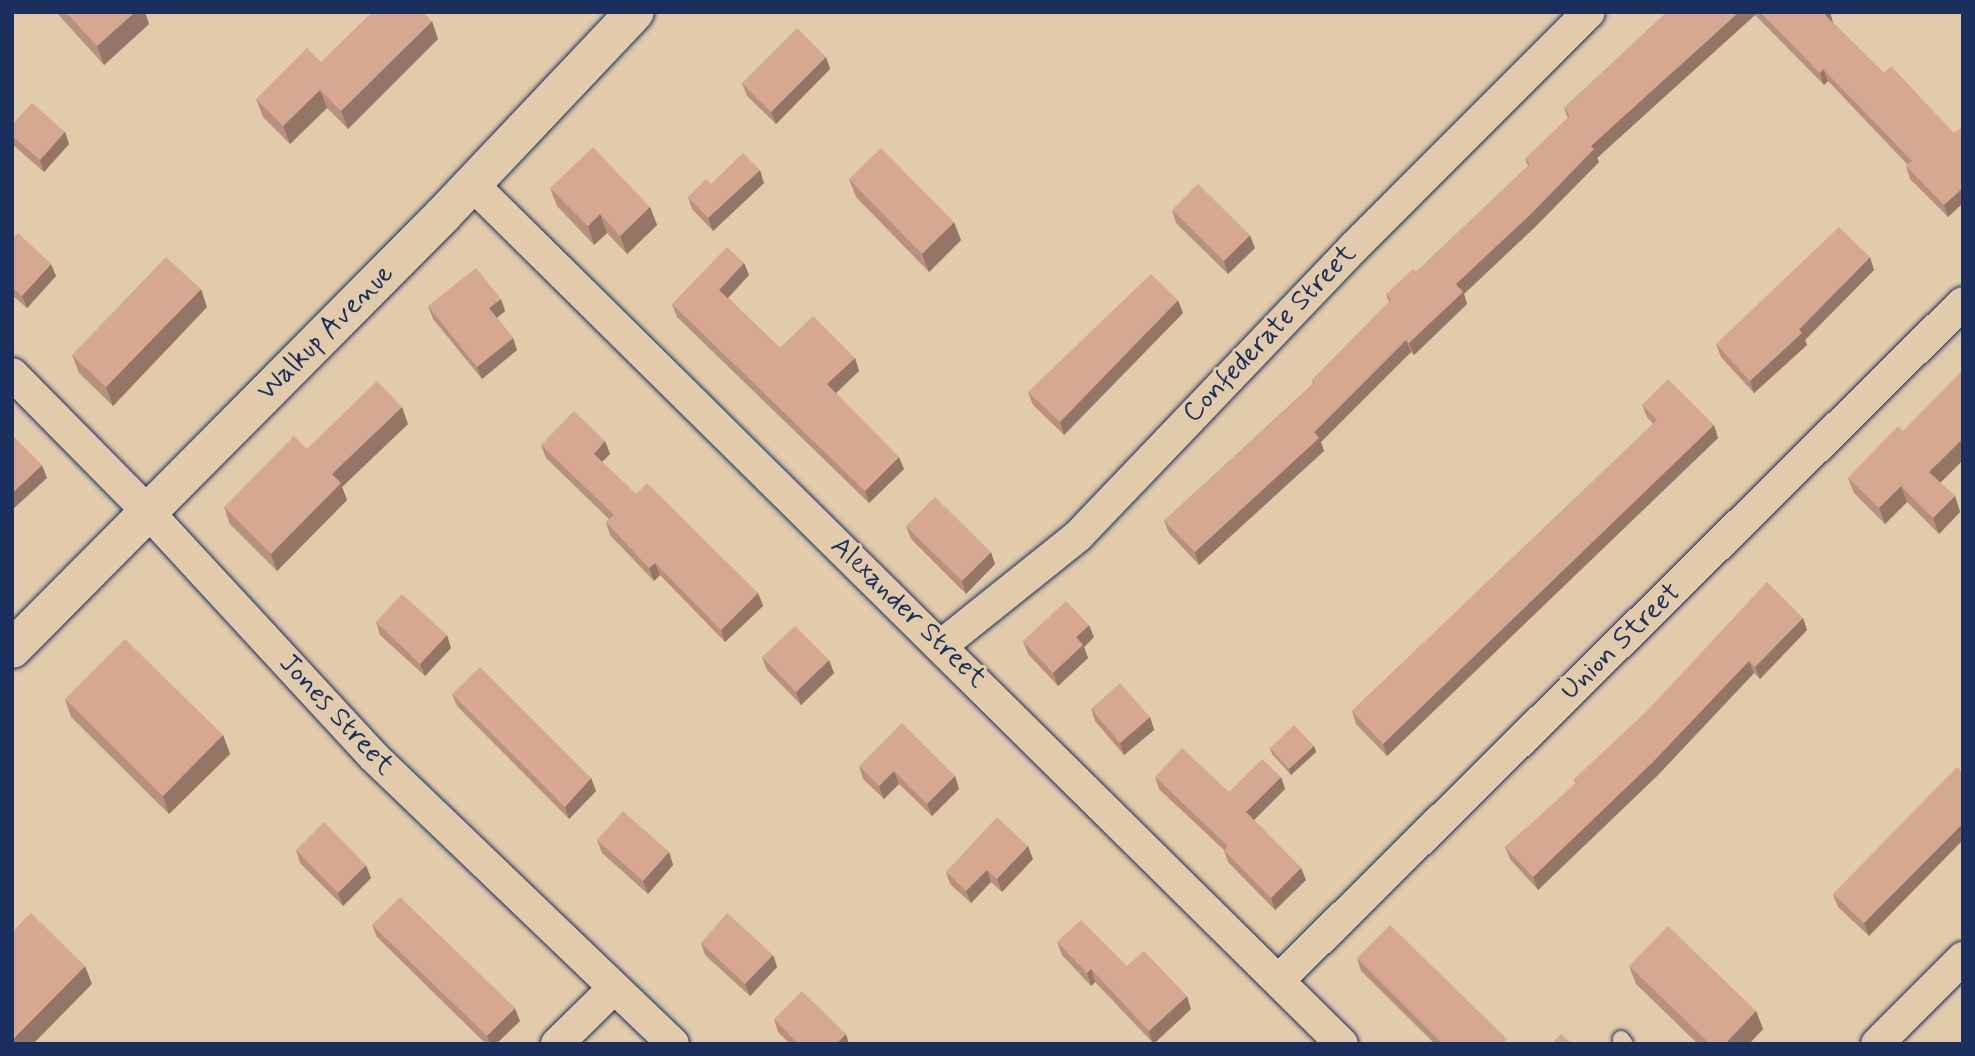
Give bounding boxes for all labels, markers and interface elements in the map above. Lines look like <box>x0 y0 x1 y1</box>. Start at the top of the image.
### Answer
street label: Confederate Street <box>1176 238 1364 430</box>
street label: Walkup Avenue <box>252 259 400 407</box>
street label: Alexander Street <box>823 530 993 696</box>
street label: Union Street <box>1554 577 1688 707</box>
street label: Jones Street <box>271 647 401 783</box>

